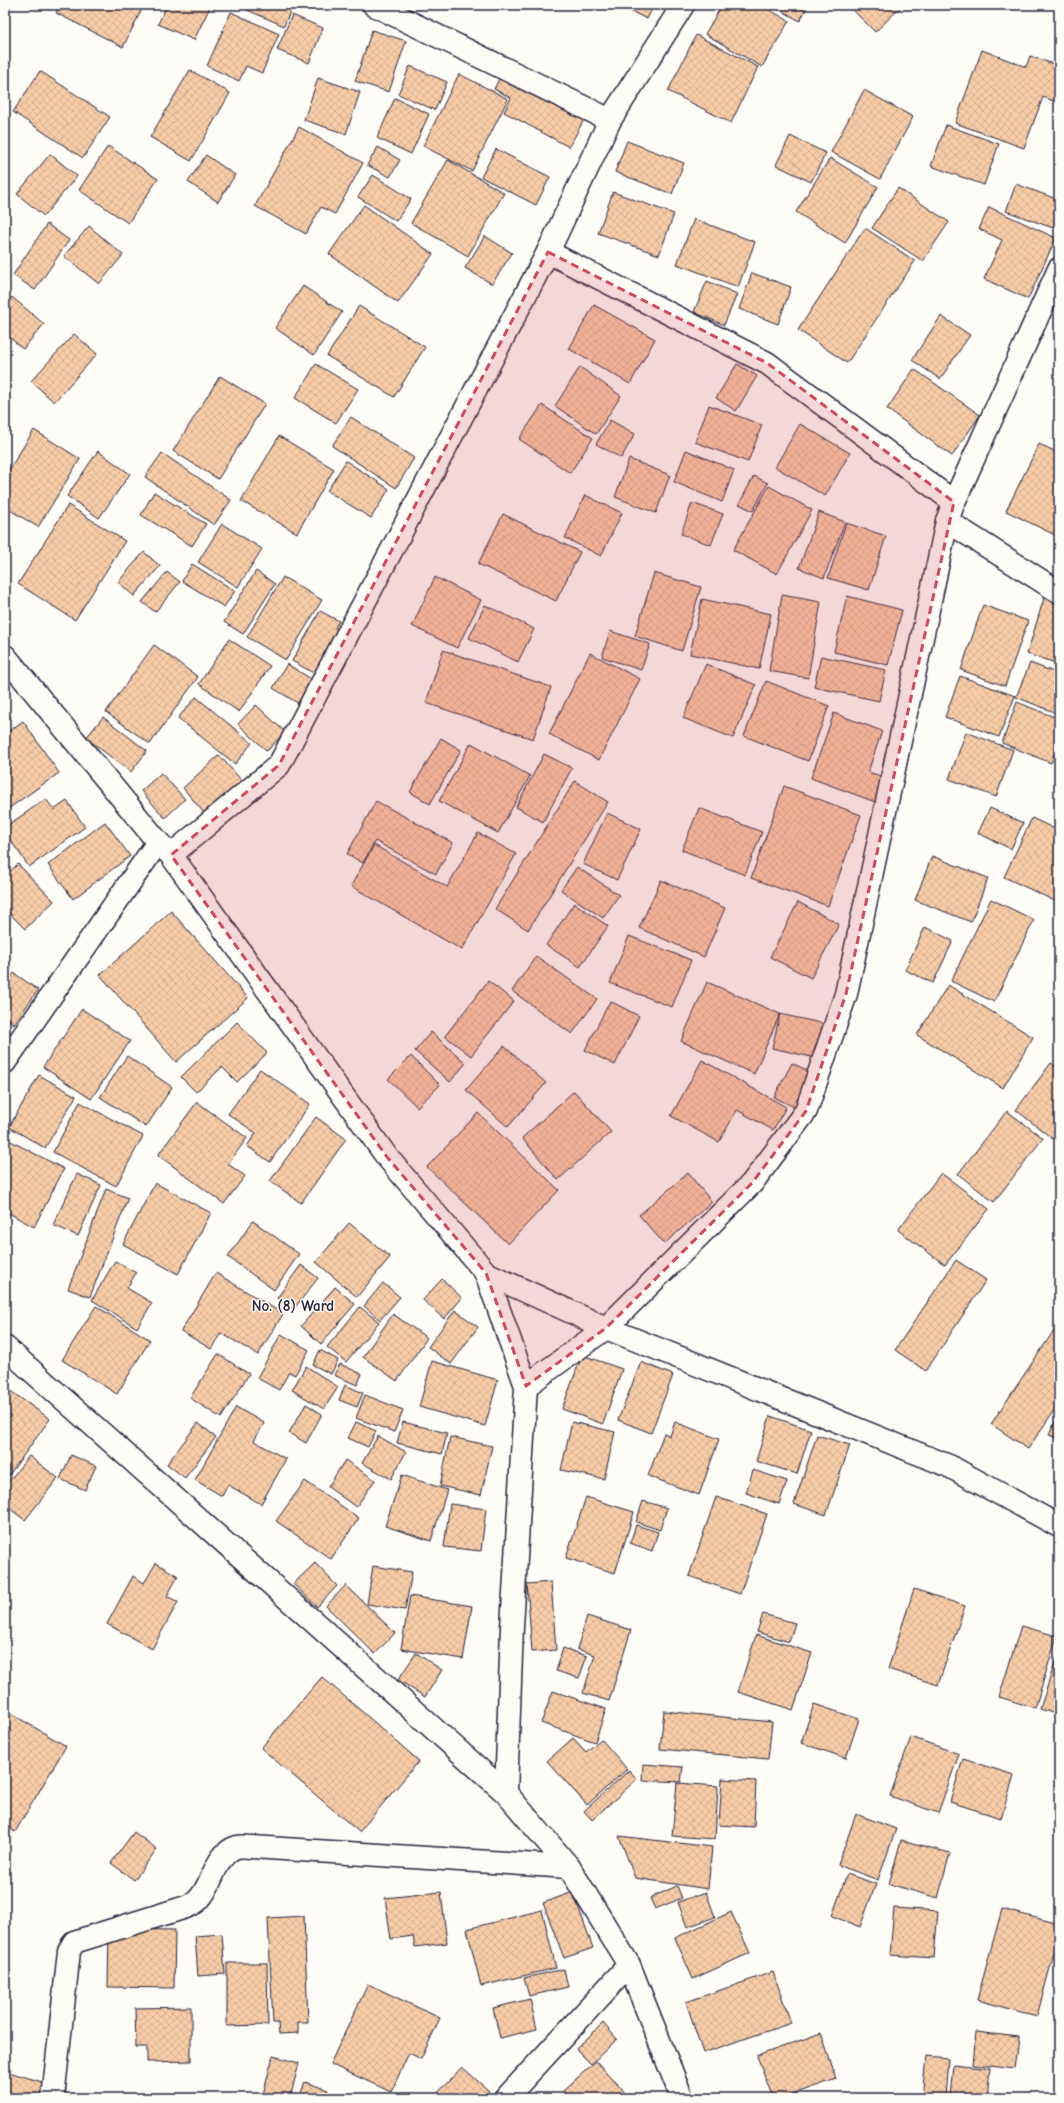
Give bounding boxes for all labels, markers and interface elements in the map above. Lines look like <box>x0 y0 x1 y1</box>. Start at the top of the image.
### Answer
district label: No. (8) Ward <box>252 1297 334 1315</box>

